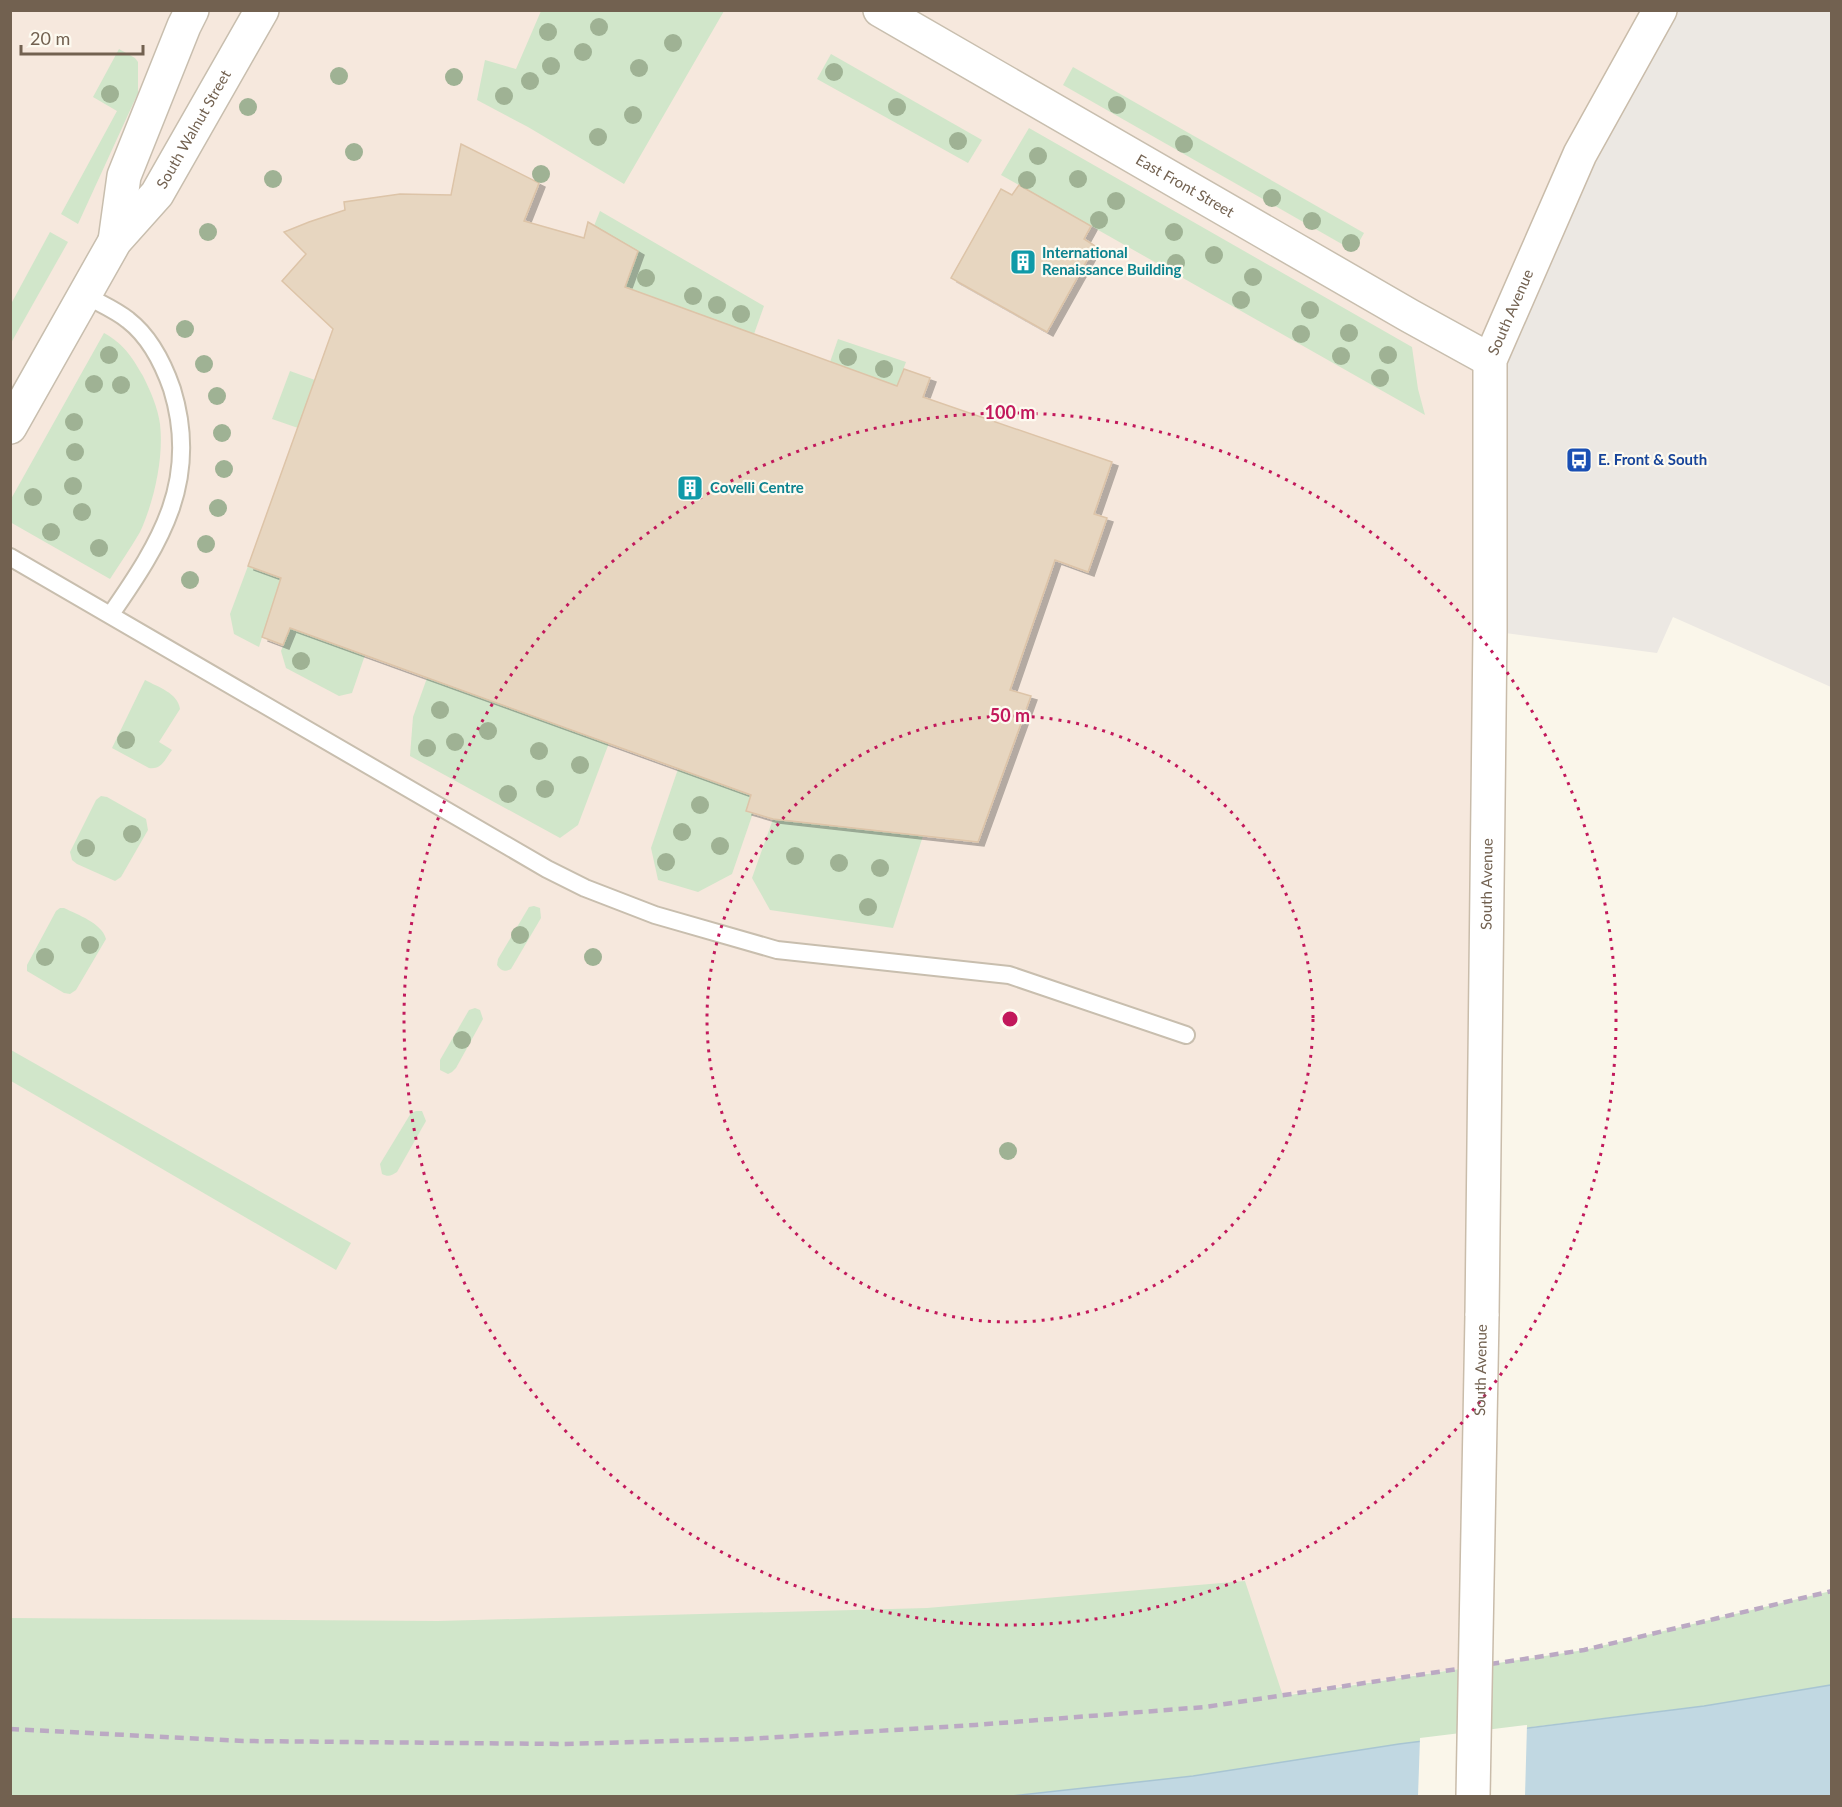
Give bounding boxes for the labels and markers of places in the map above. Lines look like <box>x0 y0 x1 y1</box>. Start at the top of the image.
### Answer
place label: International Renaissance Building <box>1042 243 1182 278</box>
building icon: International Renaissance Building <box>1008 247 1038 277</box>
bus stop icon: E. Front & South <box>1564 445 1594 475</box>
place label: E. Front & South <box>1598 450 1707 468</box>
building icon: Covelli Centre <box>675 473 705 503</box>
place label: Covelli Centre <box>710 478 804 496</box>
centre of rings <box>1000 1009 1020 1029</box>

